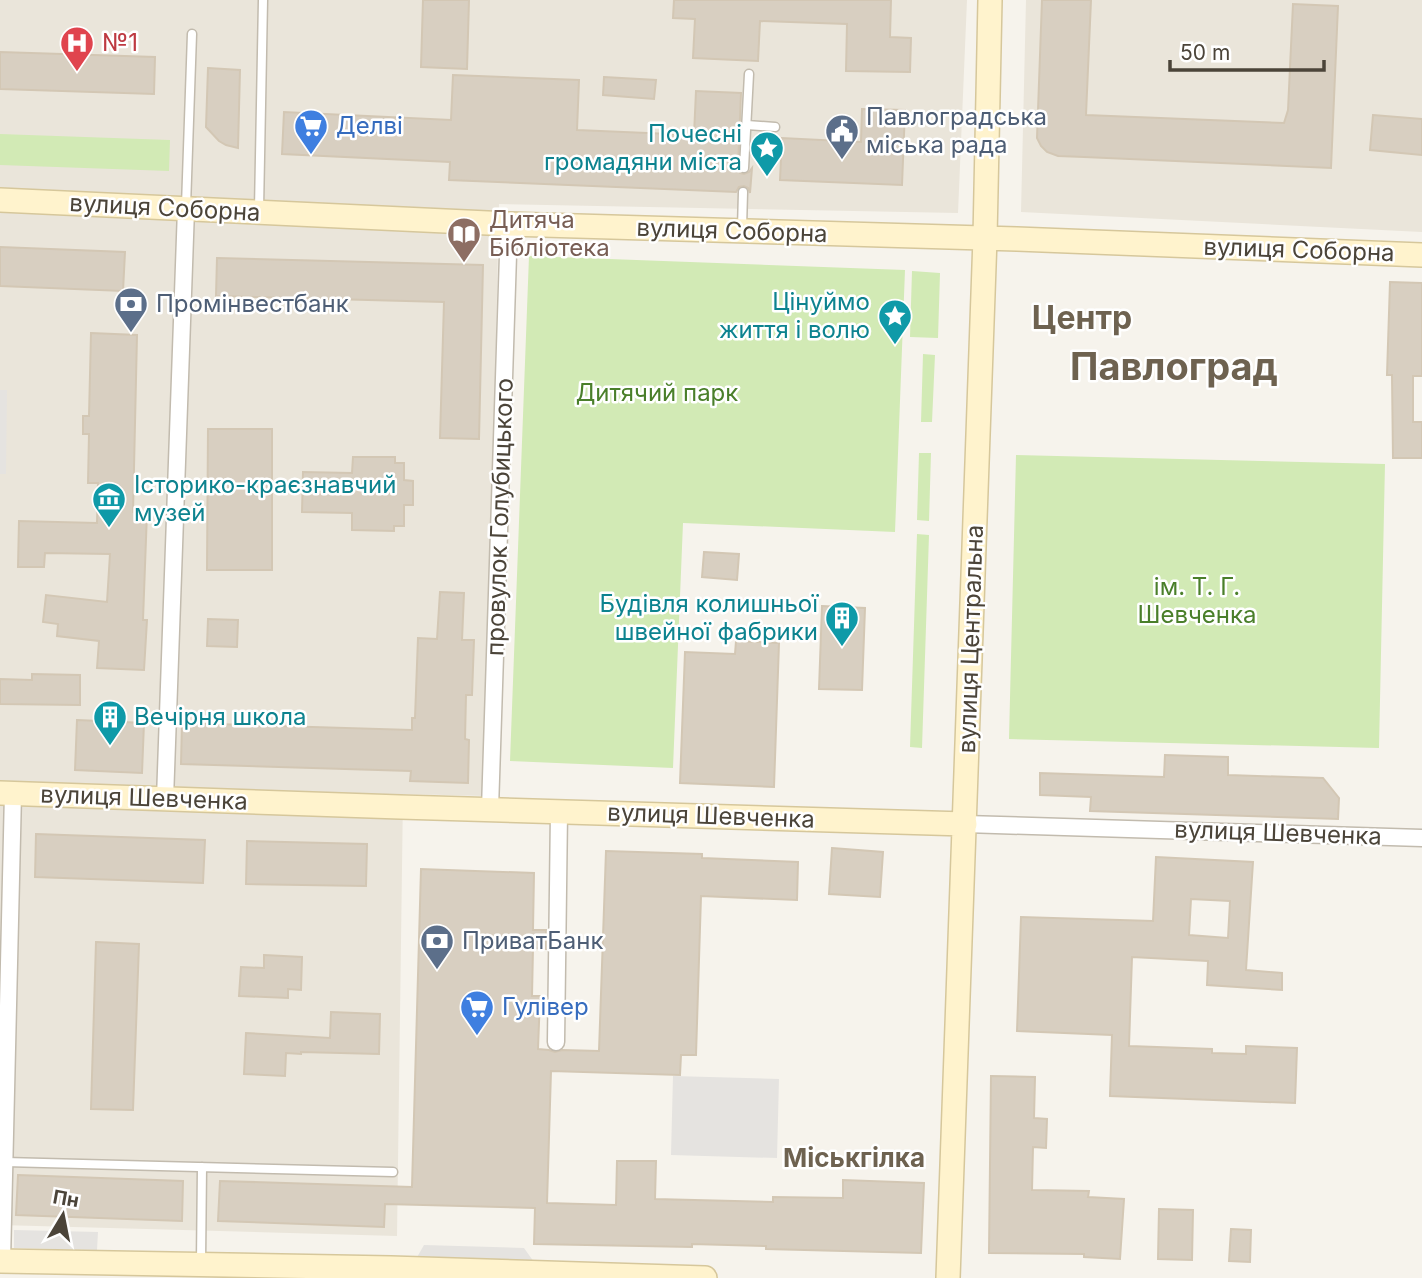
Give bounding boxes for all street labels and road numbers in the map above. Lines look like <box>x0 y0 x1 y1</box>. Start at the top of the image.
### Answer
street label: вулиця Соборна <box>69 188 261 227</box>
street label: вулиця Соборна <box>636 213 828 248</box>
street label: вулиця Соборна <box>1203 232 1395 267</box>
street label: провулок Голубицького <box>480 378 519 656</box>
street label: вулиця Центральна <box>952 524 989 754</box>
street label: вулиця Шевченка <box>40 779 248 816</box>
street label: вулиця Шевченка <box>607 797 815 834</box>
street label: вулиця Шевченка <box>1174 814 1382 851</box>

